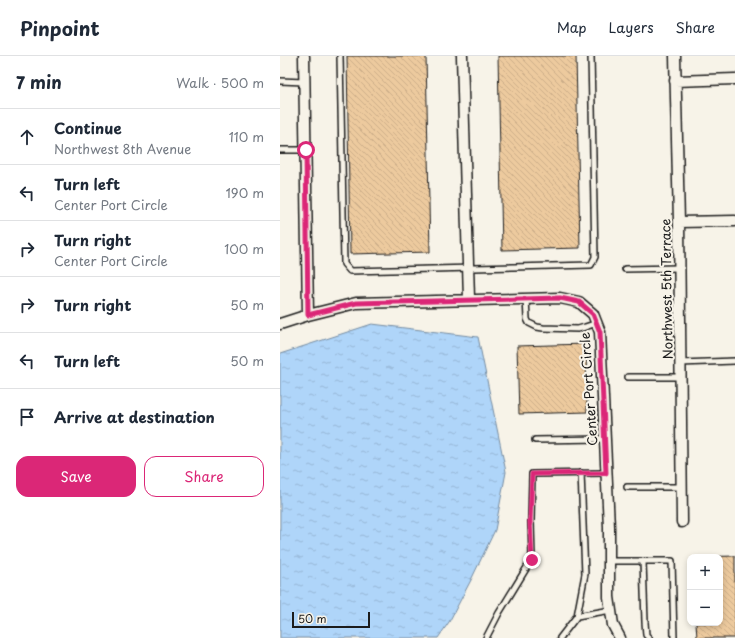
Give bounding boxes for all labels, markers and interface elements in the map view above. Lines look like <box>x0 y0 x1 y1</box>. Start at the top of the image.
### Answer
text: Pinpoint <box>20 14 100 42</box>
text: Map <box>557 17 587 38</box>
text: Layers <box>609 17 654 38</box>
text: Share <box>676 17 715 38</box>
text: 7 min <box>16 69 62 95</box>
text: Walk · 500 m <box>176 73 264 92</box>
text: Continue <box>54 116 122 139</box>
icon: ahead <box>16 126 38 148</box>
text: 110 m <box>229 127 264 146</box>
text: Northwest 8th Avenue <box>54 139 191 158</box>
route start <box>297 141 315 159</box>
text: Turn left <box>54 172 120 195</box>
icon: left <box>16 182 38 204</box>
text: 190 m <box>225 183 264 202</box>
text: Center Port Circle <box>54 195 168 214</box>
street label: Northwest 5th Terrace <box>655 218 677 359</box>
text: Turn right <box>54 228 131 251</box>
icon: right <box>16 238 38 260</box>
text: 100 m <box>224 239 264 258</box>
text: Center Port Circle <box>54 251 168 270</box>
text: Turn right <box>54 293 131 316</box>
icon: right <box>16 294 38 316</box>
text: 50 m <box>230 295 264 314</box>
street label: Center Port Circle <box>575 332 601 446</box>
text: Turn left <box>54 349 120 372</box>
icon: left <box>16 350 38 372</box>
text: 50 m <box>230 351 264 370</box>
text: Arrive at destination <box>54 405 215 428</box>
icon: arrive <box>16 406 38 428</box>
button: Save <box>16 456 136 497</box>
button: Share <box>144 456 264 497</box>
route end <box>523 551 541 569</box>
map controls <box>687 554 723 626</box>
button: + <box>687 554 723 590</box>
button: − <box>687 590 723 626</box>
scale bar <box>292 610 370 629</box>
text: 50 m <box>298 610 327 627</box>

